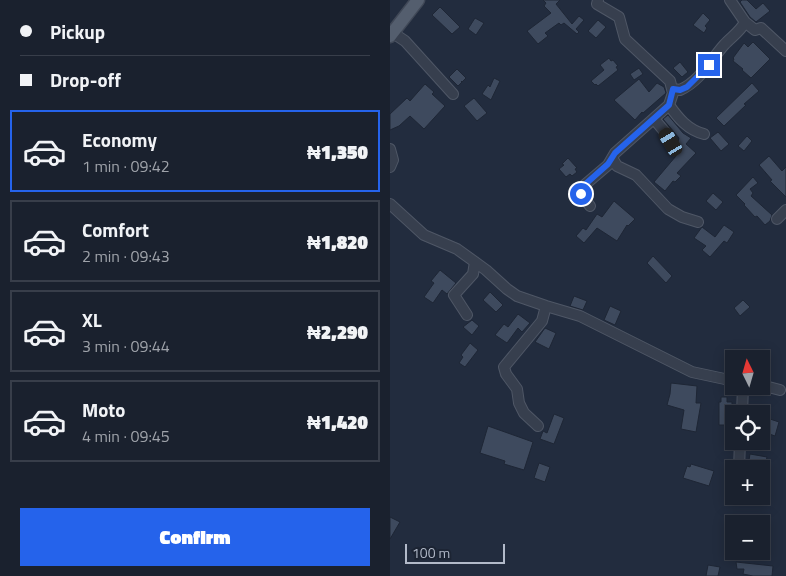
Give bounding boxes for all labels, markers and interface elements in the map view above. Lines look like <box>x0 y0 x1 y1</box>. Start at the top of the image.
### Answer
text: Pickup <box>50 17 105 46</box>
route end <box>698 54 720 76</box>
text: Drop-off <box>50 65 121 94</box>
text: Economy <box>82 125 157 154</box>
car <box>656 125 685 159</box>
icon: car <box>22 129 67 174</box>
text: ₦1,350 <box>307 137 368 166</box>
text: 1 min · 09:42 <box>82 154 170 178</box>
route start <box>570 183 592 205</box>
text: Comfort <box>82 215 149 244</box>
icon: car <box>22 219 67 264</box>
text: ₦1,820 <box>307 227 368 256</box>
text: 2 min · 09:43 <box>82 244 170 268</box>
text: XL <box>82 305 102 334</box>
icon: car <box>22 309 67 354</box>
text: ₦2,290 <box>307 317 368 346</box>
text: 3 min · 09:44 <box>82 334 170 358</box>
north arrow <box>725 350 770 395</box>
map controls <box>725 350 770 560</box>
text: Moto <box>82 395 125 424</box>
icon: car <box>22 399 67 444</box>
button: locate <box>725 405 770 450</box>
text: ₦1,420 <box>307 407 368 436</box>
text: 4 min · 09:45 <box>82 424 170 448</box>
button: + <box>725 460 770 505</box>
button: Confirm <box>20 508 370 566</box>
button: − <box>725 515 770 560</box>
scale bar <box>405 541 505 564</box>
text: 100 m <box>412 542 450 563</box>

